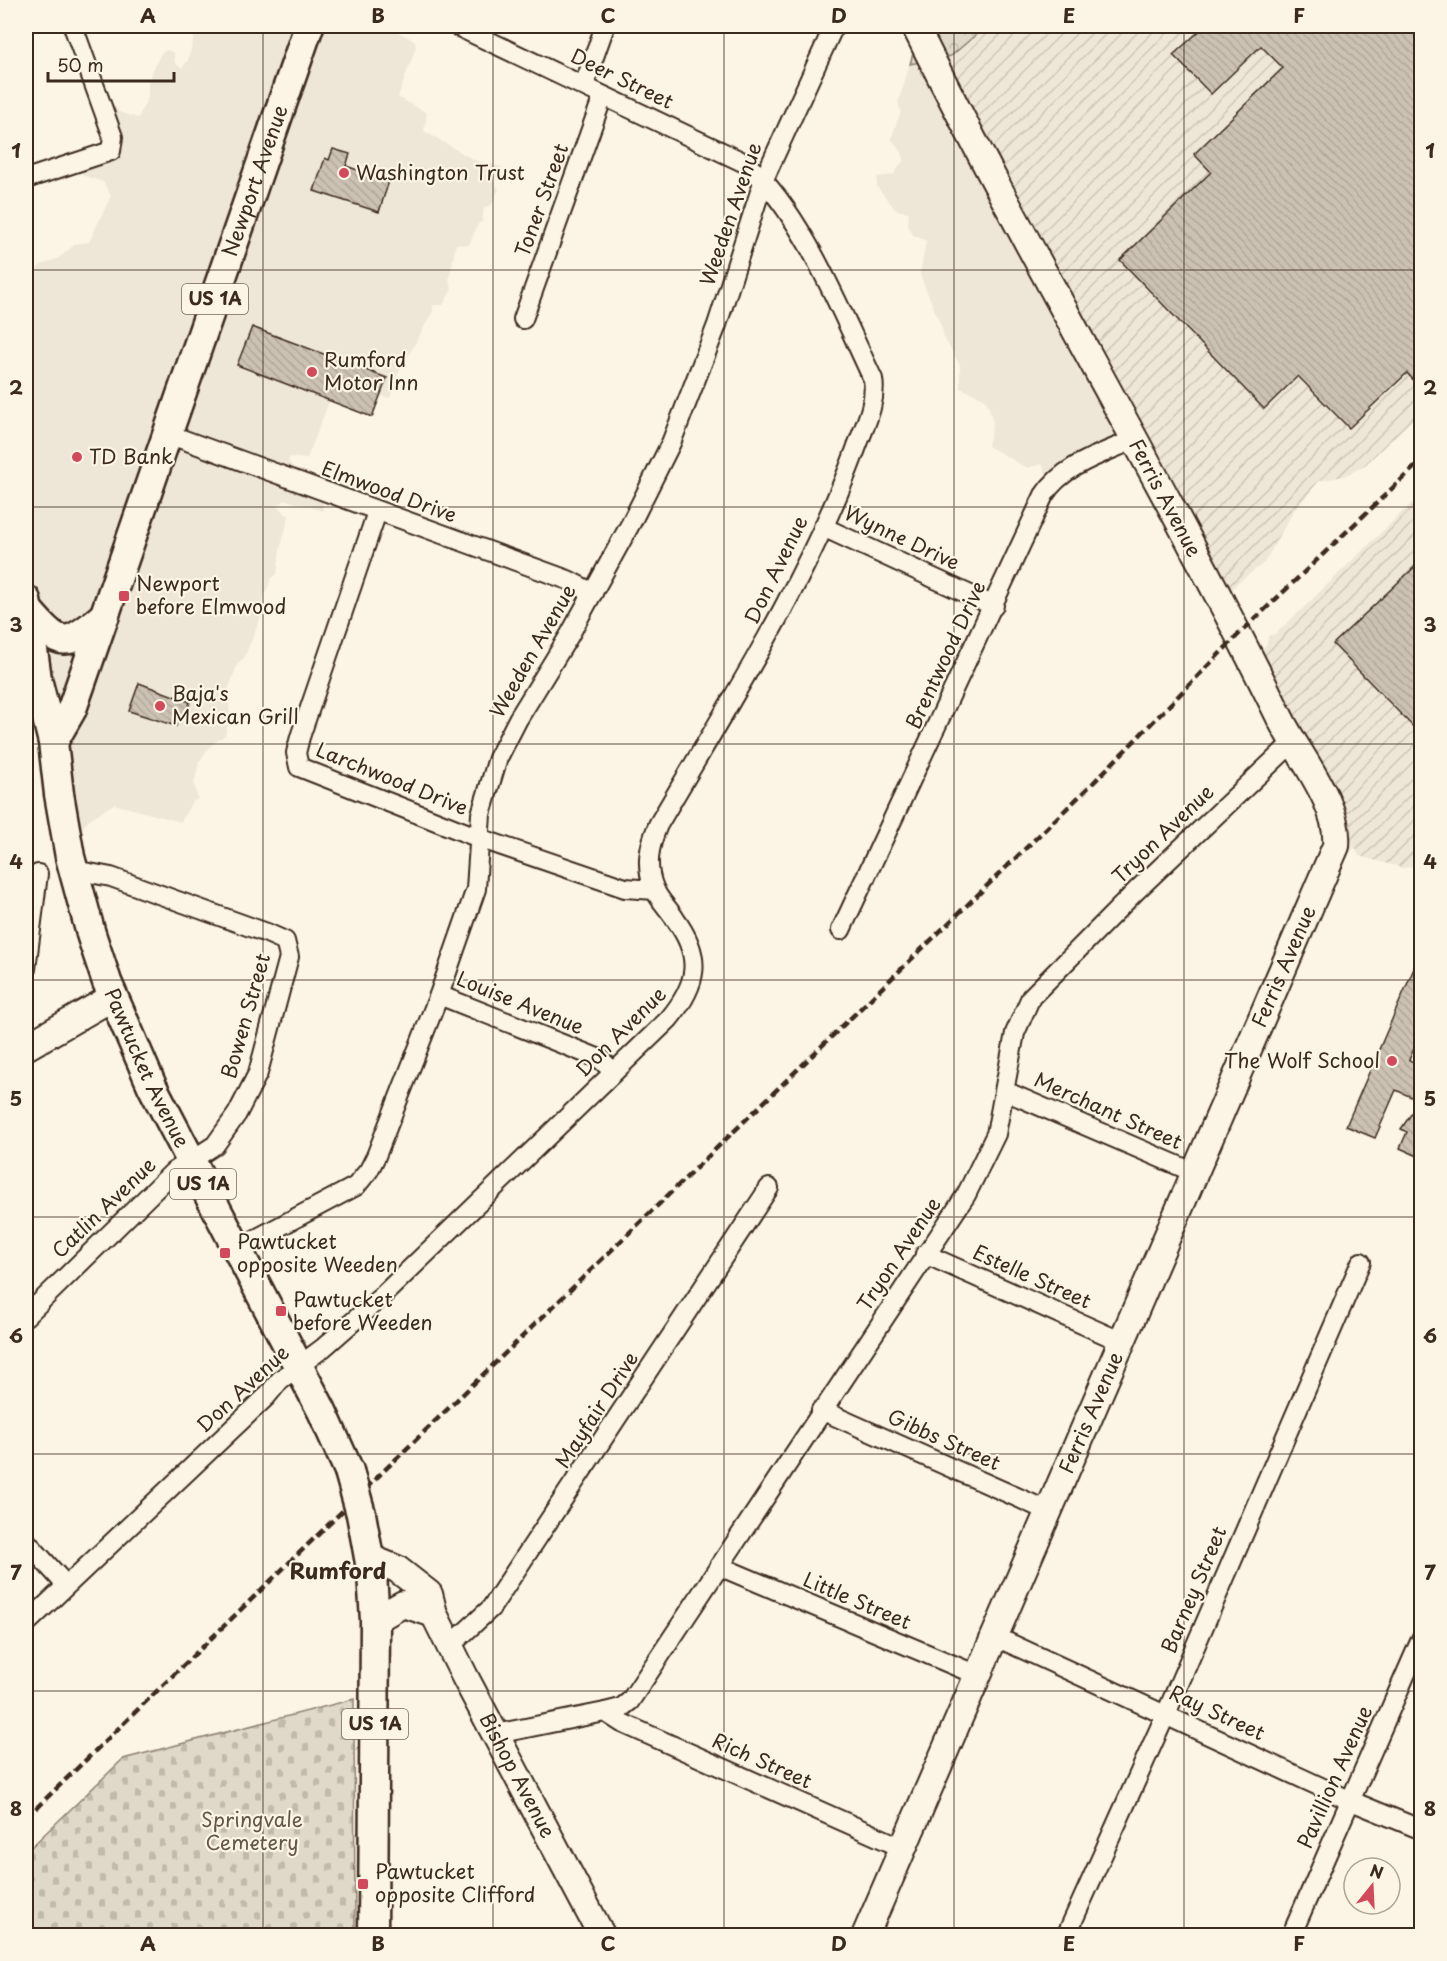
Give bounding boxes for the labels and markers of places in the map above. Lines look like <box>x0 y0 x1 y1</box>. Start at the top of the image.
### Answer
place label: Washington Trust <box>356 157 525 187</box>
marker: Washington Trust <box>337 166 351 180</box>
place label: Rumford Motor Inn <box>324 344 418 397</box>
marker: Rumford Motor Inn <box>305 365 319 379</box>
place label: TD Bank <box>89 441 173 471</box>
marker: TD Bank <box>70 450 84 464</box>
place label: Newport before Elmwood <box>136 568 286 621</box>
marker: Newport before Elmwood <box>117 589 131 603</box>
place label: Baja's Mexican Grill <box>172 678 299 731</box>
marker: Baja's Mexican Grill <box>153 699 167 713</box>
place label: The Wolf School <box>1224 1045 1380 1075</box>
marker: The Wolf School <box>1385 1054 1399 1068</box>
place label: Pawtucket opposite Weeden <box>237 1226 398 1279</box>
marker: Pawtucket opposite Weeden <box>218 1246 232 1260</box>
place label: Pawtucket before Weeden <box>293 1284 433 1337</box>
marker: Pawtucket before Weeden <box>274 1304 288 1318</box>
place label: Pawtucket opposite Clifford <box>375 1856 535 1909</box>
marker: Pawtucket opposite Clifford <box>356 1877 370 1891</box>

